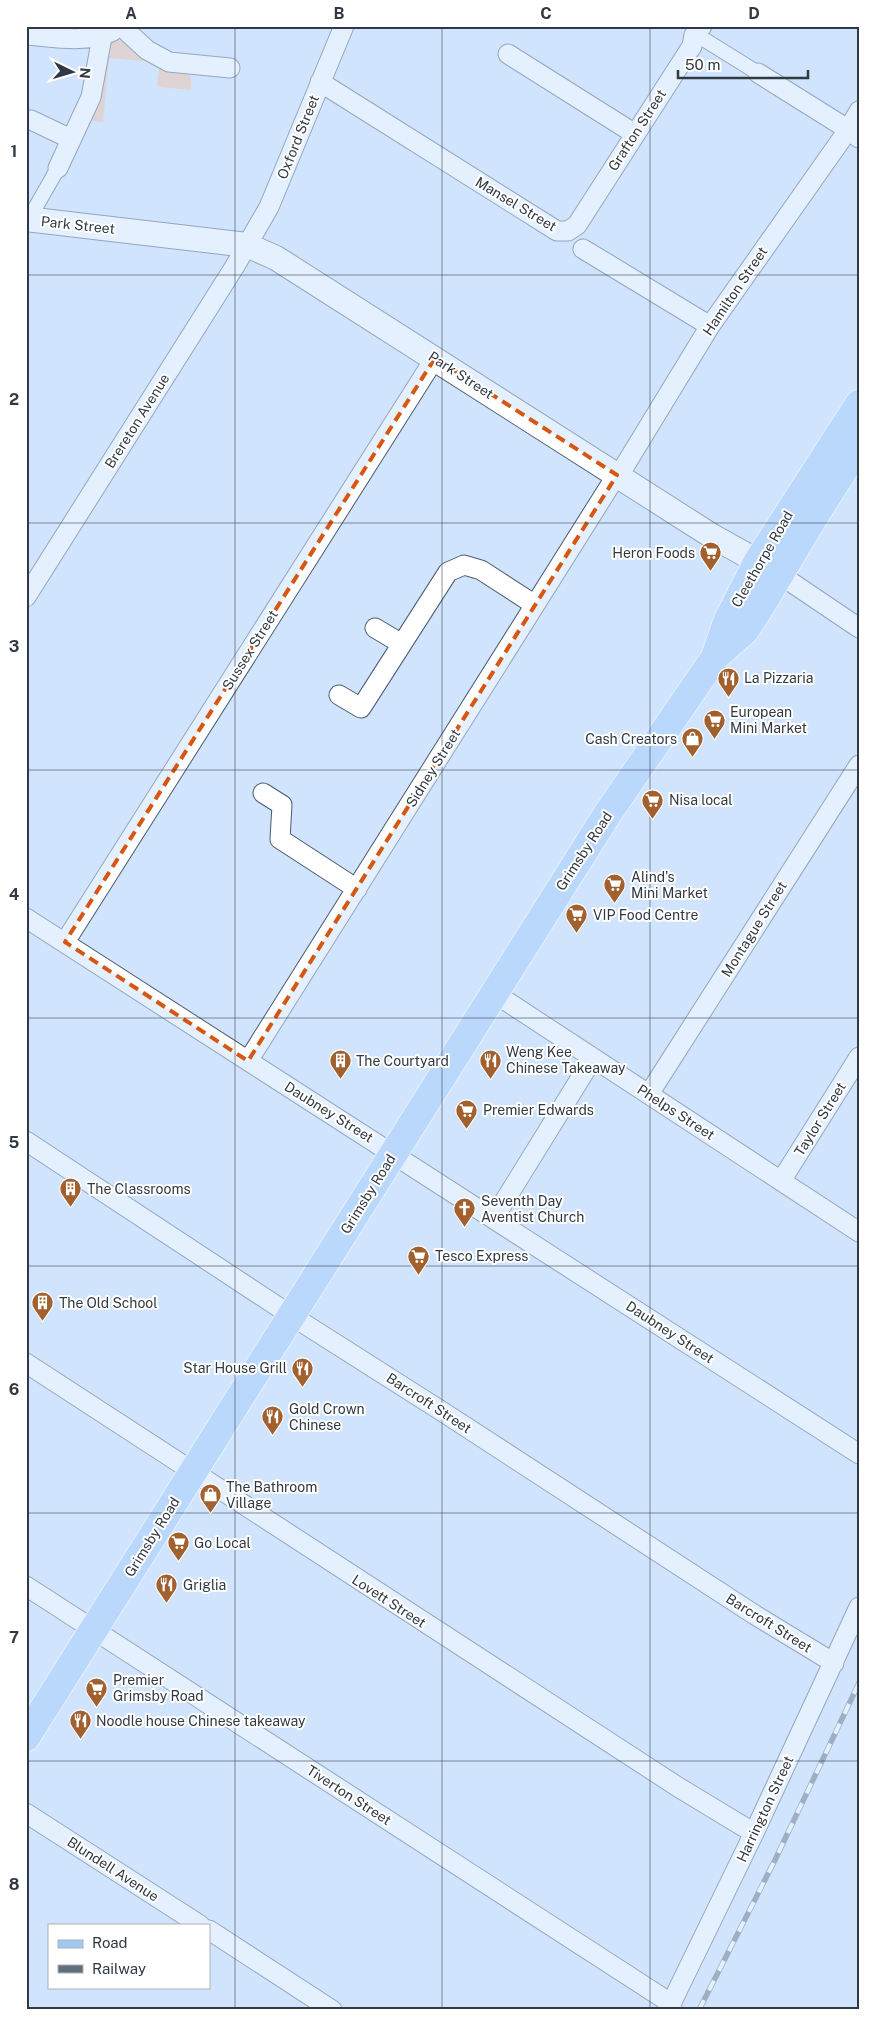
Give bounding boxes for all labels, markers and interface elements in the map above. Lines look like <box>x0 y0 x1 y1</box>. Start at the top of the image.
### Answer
text: A <box>125 4 137 23</box>
text: B <box>334 4 345 23</box>
text: C <box>540 4 552 23</box>
text: D <box>748 4 760 23</box>
north arrow <box>48 48 98 98</box>
scale bar <box>678 48 808 80</box>
text: 50 m <box>685 56 720 73</box>
text: N <box>77 67 93 79</box>
street label: Grafton Street <box>605 86 669 174</box>
street label: Oxford Street <box>274 93 322 181</box>
text: 1 <box>11 142 17 161</box>
street label: Mansel Street <box>473 174 559 234</box>
street label: Park Street <box>40 213 116 237</box>
street label: Hamilton Street <box>699 244 771 338</box>
street label: Park Street <box>426 348 496 402</box>
street label: Brereton Avenue <box>101 371 173 471</box>
text: 2 <box>9 390 19 409</box>
street label: Cleethorpe Road <box>728 508 796 610</box>
supermarket icon: Heron Foods <box>699 541 723 572</box>
place label: Heron Foods <box>612 545 695 561</box>
street label: Sussex Street <box>219 607 281 693</box>
text: 3 <box>9 637 19 656</box>
restaurant icon: La Pizzaria <box>716 666 740 697</box>
place label: La Pizzaria <box>744 670 813 686</box>
place label: European Mini Market <box>730 704 807 736</box>
supermarket icon: European Mini Market <box>702 708 726 739</box>
street label: Sidney Street <box>403 726 463 810</box>
shop icon: Cash Creators <box>681 727 705 758</box>
place label: Cash Creators <box>585 731 677 747</box>
supermarket icon: Nisa local <box>641 788 665 819</box>
place label: Nisa local <box>669 792 733 808</box>
street label: Grimsby Road <box>553 809 615 893</box>
place label: Alind's Mini Market <box>631 869 708 901</box>
supermarket icon: Alind's Mini Market <box>603 873 627 904</box>
street label: Montague Street <box>718 878 790 980</box>
text: 4 <box>9 885 20 904</box>
supermarket icon: VIP Food Centre <box>565 903 589 934</box>
place label: VIP Food Centre <box>593 907 699 923</box>
place label: Weng Kee Chinese Takeaway <box>506 1044 626 1076</box>
restaurant icon: Weng Kee Chinese Takeaway <box>478 1048 502 1079</box>
building icon: The Courtyard <box>328 1049 352 1080</box>
place label: The Courtyard <box>356 1053 449 1069</box>
street label: Daubney Street <box>282 1078 376 1146</box>
street label: Taylor Street <box>791 1079 849 1159</box>
street label: Phelps Street <box>634 1081 718 1143</box>
supermarket icon: Premier Edwards <box>455 1098 479 1129</box>
place label: Premier Edwards <box>483 1102 594 1118</box>
text: 5 <box>9 1133 20 1152</box>
street label: Grimsby Road <box>337 1151 399 1237</box>
building icon: The Classrooms <box>59 1177 83 1208</box>
place label: The Classrooms <box>87 1181 191 1197</box>
place label: Seventh Day Aventist Church <box>481 1193 584 1225</box>
church icon: Seventh Day Aventist Church <box>453 1197 477 1228</box>
supermarket icon: Tesco Express <box>407 1244 431 1275</box>
place label: Tesco Express <box>435 1248 528 1264</box>
building icon: The Old School <box>31 1291 55 1322</box>
place label: The Old School <box>59 1295 158 1311</box>
street label: Daubney Street <box>623 1298 717 1366</box>
restaurant icon: Star House Grill <box>291 1356 315 1387</box>
place label: Star House Grill <box>183 1360 287 1376</box>
street label: Barcroft Street <box>384 1370 474 1436</box>
text: 6 <box>9 1380 19 1399</box>
place label: Gold Crown Chinese <box>289 1401 365 1433</box>
restaurant icon: Gold Crown Chinese <box>261 1405 285 1436</box>
place label: The Bathroom Village <box>226 1479 317 1511</box>
shop icon: The Bathroom Village <box>198 1483 222 1514</box>
street label: Grimsby Road <box>121 1494 183 1580</box>
supermarket icon: Go Local <box>166 1531 190 1562</box>
place label: Go Local <box>194 1535 251 1551</box>
street label: Lovett Street <box>349 1571 429 1631</box>
restaurant icon: Griglia <box>155 1573 179 1604</box>
place label: Griglia <box>183 1577 226 1593</box>
street label: Barcroft Street <box>723 1590 815 1656</box>
text: 7 <box>9 1628 19 1647</box>
place label: Premier Grimsby Road <box>113 1672 204 1704</box>
supermarket icon: Premier Grimsby Road <box>85 1676 109 1707</box>
restaurant icon: Noodle house Chinese takeaway <box>68 1709 92 1740</box>
place label: Noodle house Chinese takeaway <box>96 1713 306 1729</box>
street label: Harrington Street <box>733 1753 797 1865</box>
street label: Tiverton Street <box>304 1762 394 1828</box>
street label: Blundell Avenue <box>64 1833 162 1905</box>
text: 8 <box>9 1875 20 1894</box>
legend <box>48 1924 210 1988</box>
text: Road <box>92 1934 128 1951</box>
text: Railway <box>92 1960 146 1977</box>

